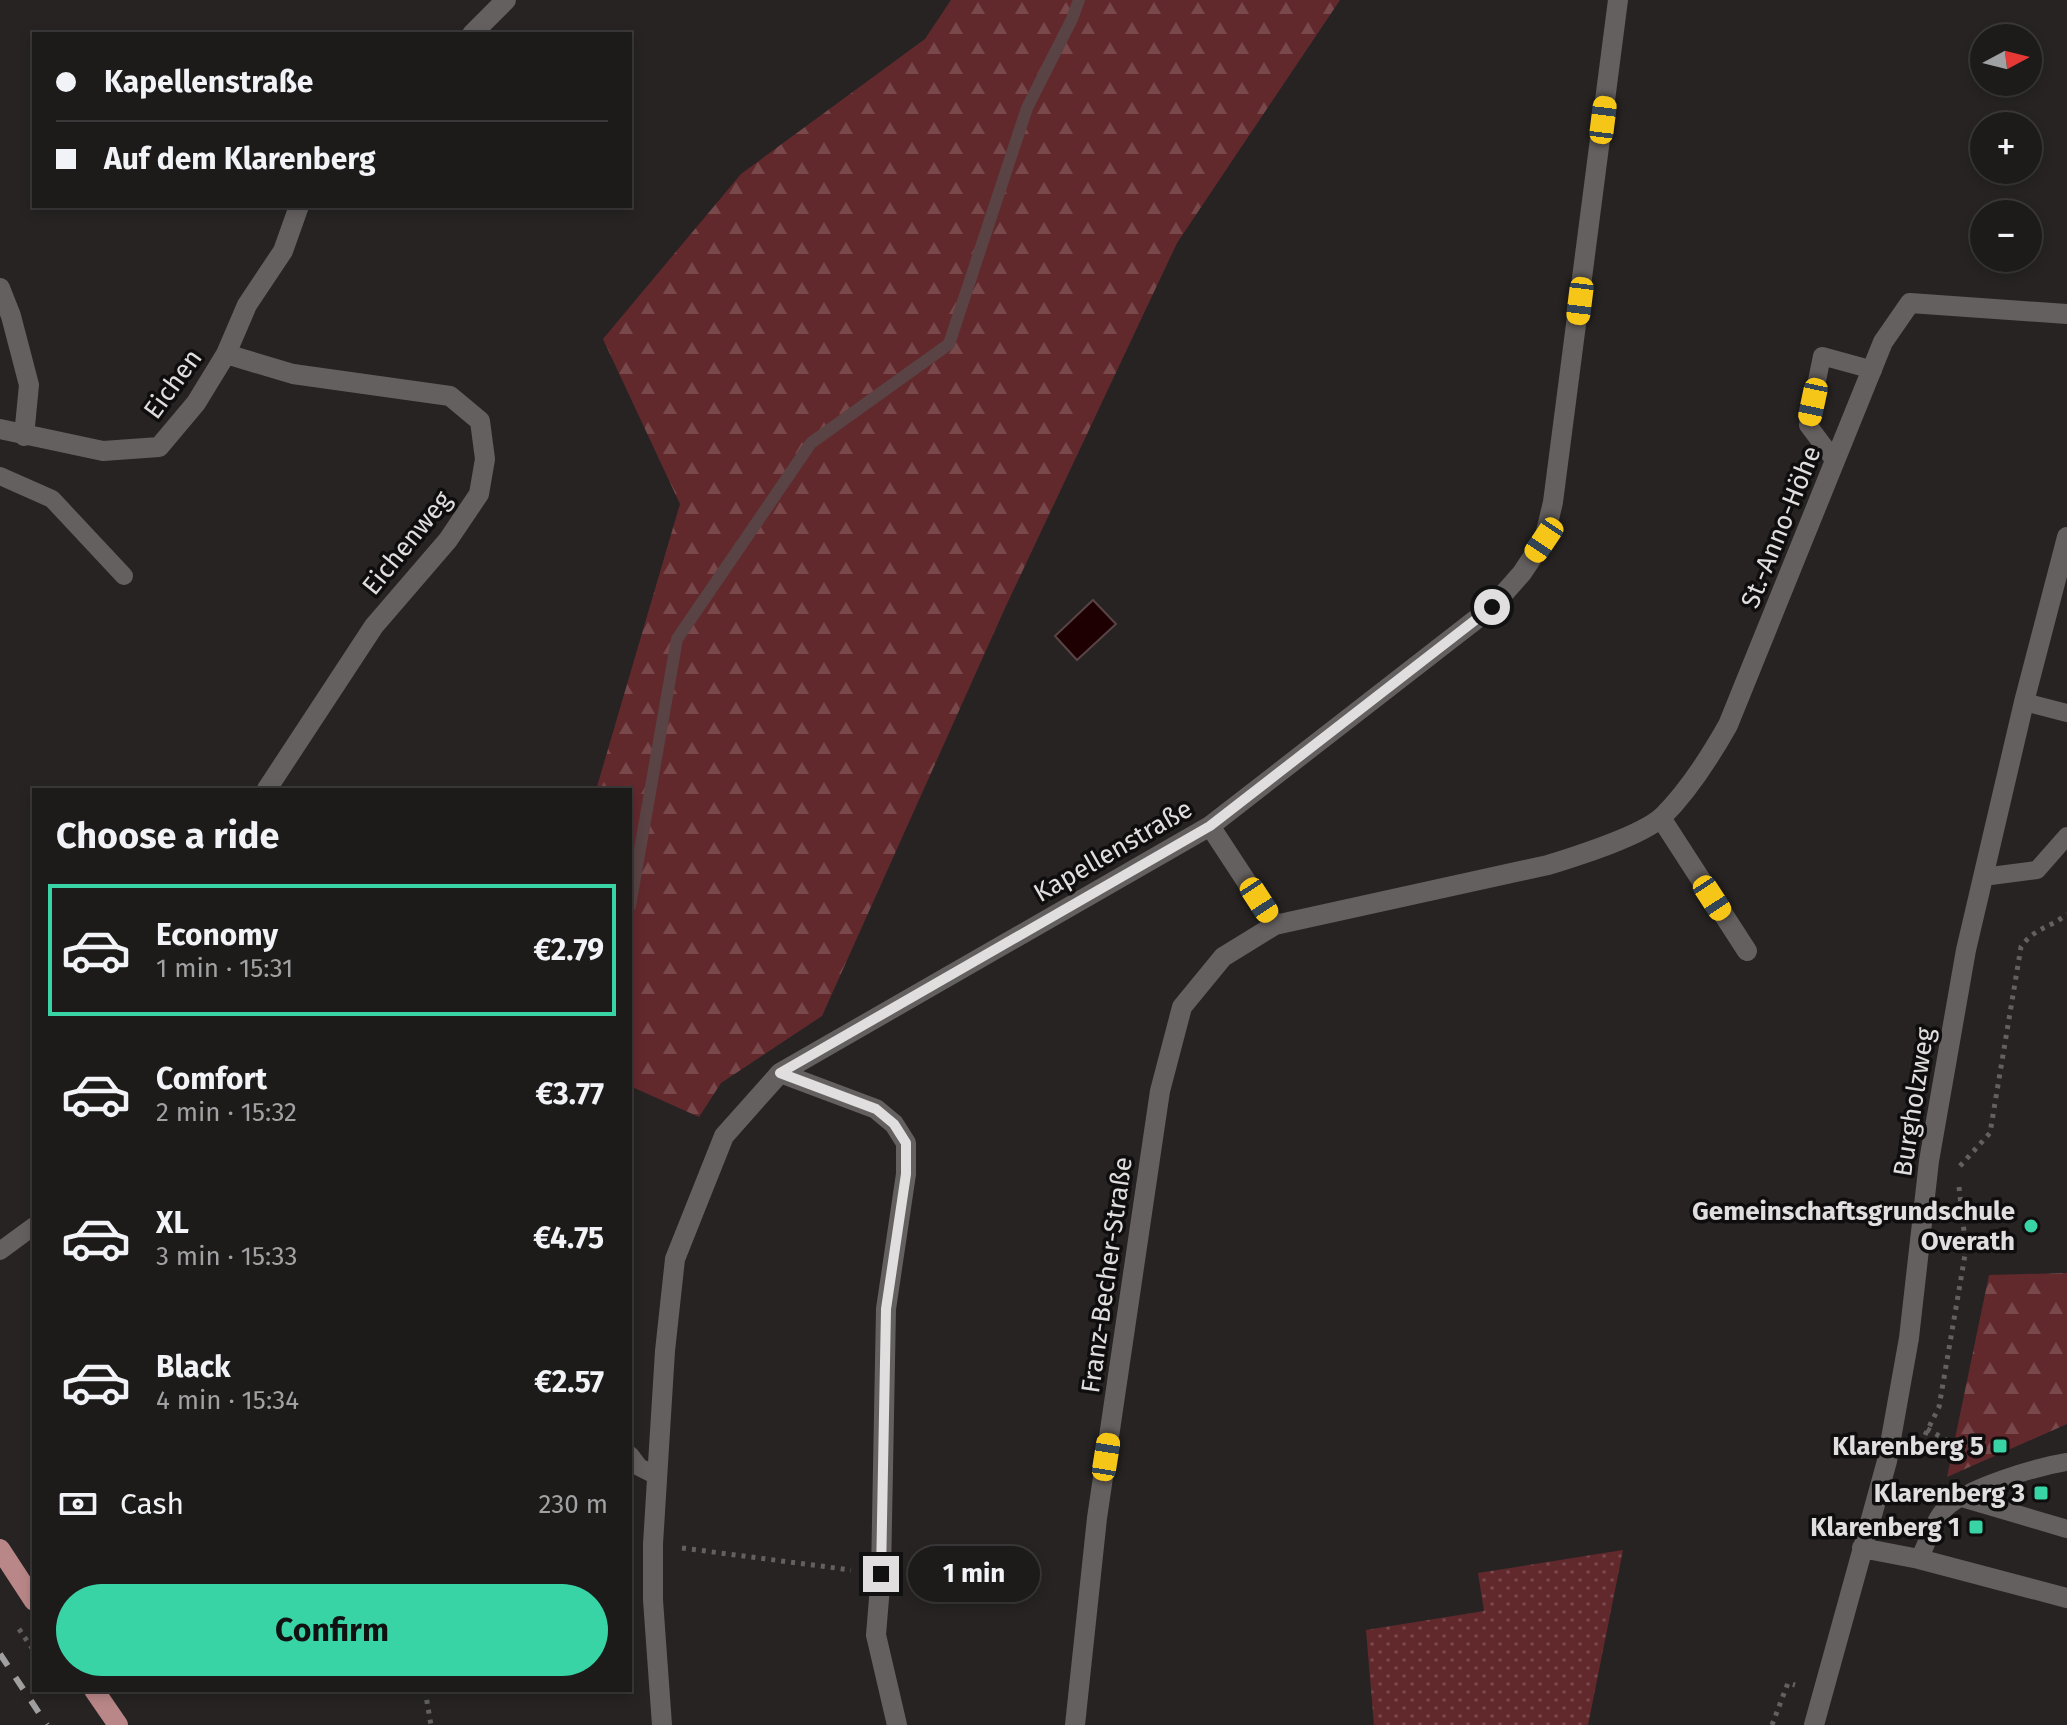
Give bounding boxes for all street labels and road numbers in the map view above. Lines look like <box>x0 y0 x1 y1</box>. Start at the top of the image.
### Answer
street label: Eichen <box>137 343 209 425</box>
street label: St.-Anno-Höhe <box>1734 441 1828 613</box>
street label: Eichenweg <box>356 484 459 601</box>
street label: Kapellenstraße <box>1028 793 1198 909</box>
street label: Burgholzweg <box>1887 1025 1941 1179</box>
street label: Franz-Becher-Straße <box>1075 1155 1139 1395</box>

